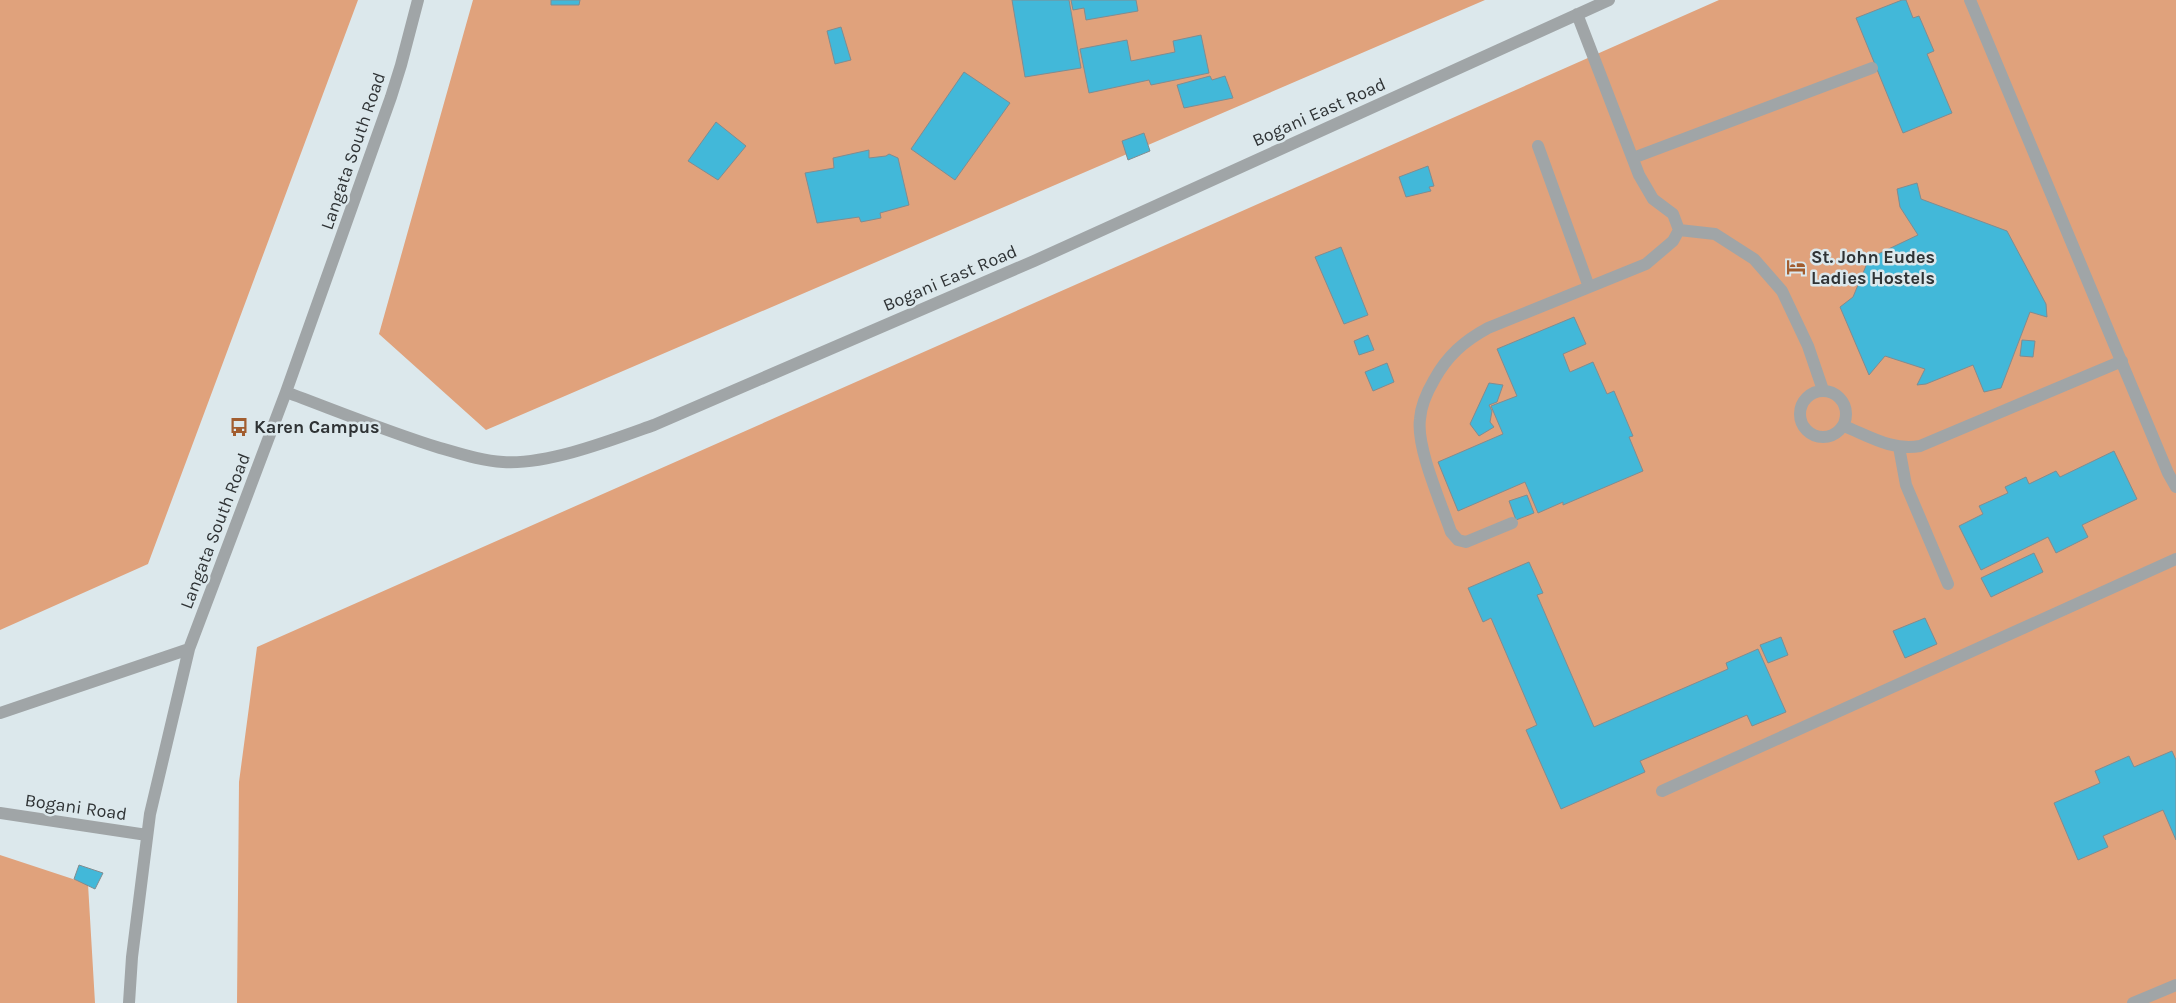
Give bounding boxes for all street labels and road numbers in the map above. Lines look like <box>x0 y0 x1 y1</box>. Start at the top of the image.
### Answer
street label: Langata South Road <box>316 69 390 233</box>
street label: Bogani East Road <box>1249 73 1389 151</box>
street label: Bogani East Road <box>880 240 1020 316</box>
street label: Langata South Road <box>175 450 255 612</box>
street label: Bogani Road <box>23 789 129 825</box>

